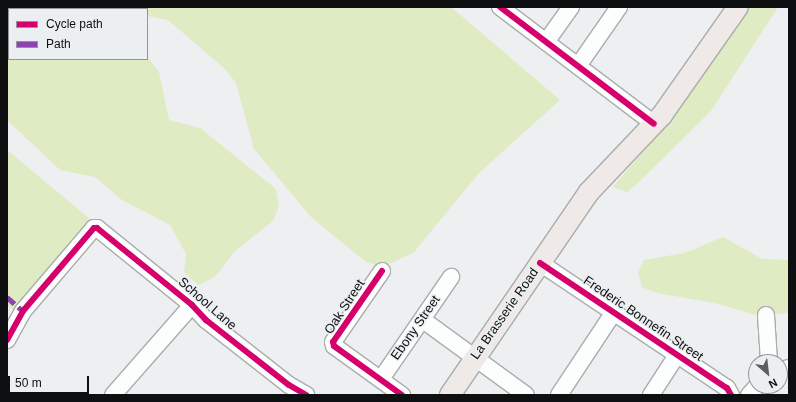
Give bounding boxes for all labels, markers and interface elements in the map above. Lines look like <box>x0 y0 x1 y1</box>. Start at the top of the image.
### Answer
legend <box>8 8 148 60</box>
text: Cycle path <box>46 17 103 31</box>
text: Path <box>46 37 71 51</box>
street label: La Brasserie Road <box>468 265 542 363</box>
street label: Frederic Bonnefin Street <box>580 273 706 365</box>
street label: School Lane <box>175 274 239 334</box>
street label: Oak Street <box>322 277 368 337</box>
street label: Ebony Street <box>388 293 444 363</box>
north arrow <box>748 354 788 394</box>
scale bar <box>10 368 91 394</box>
text: 50 m <box>15 376 42 390</box>
text: N <box>767 377 779 391</box>

